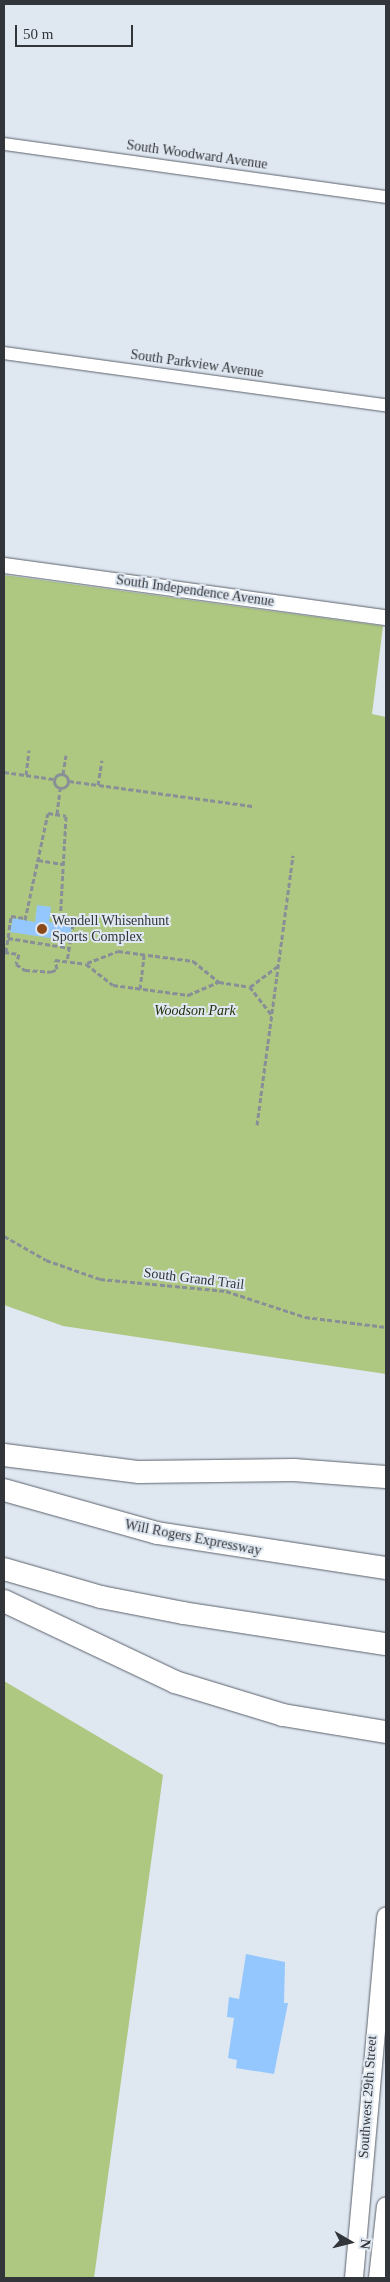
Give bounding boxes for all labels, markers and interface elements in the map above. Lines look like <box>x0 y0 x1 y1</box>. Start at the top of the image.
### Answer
scale bar <box>18 15 135 47</box>
text: 50 m <box>23 26 53 42</box>
street label: South Woodward Avenue <box>125 137 269 173</box>
street label: South Parkview Avenue <box>129 346 265 382</box>
street label: South Independence Avenue <box>115 572 275 610</box>
place label: Wendell Whisenhunt Sports Complex <box>52 913 169 946</box>
marker: Wendell Whisenhunt Sports Complex <box>36 923 48 935</box>
park label: Woodson Park <box>154 1003 236 1019</box>
street label: South Grand Trail <box>143 1264 245 1294</box>
street label: Will Rogers Expressway <box>123 1517 263 1559</box>
street label: Southwest 29th Street <box>355 2035 381 2159</box>
north arrow <box>325 2217 375 2267</box>
text: N <box>357 2238 373 2250</box>

